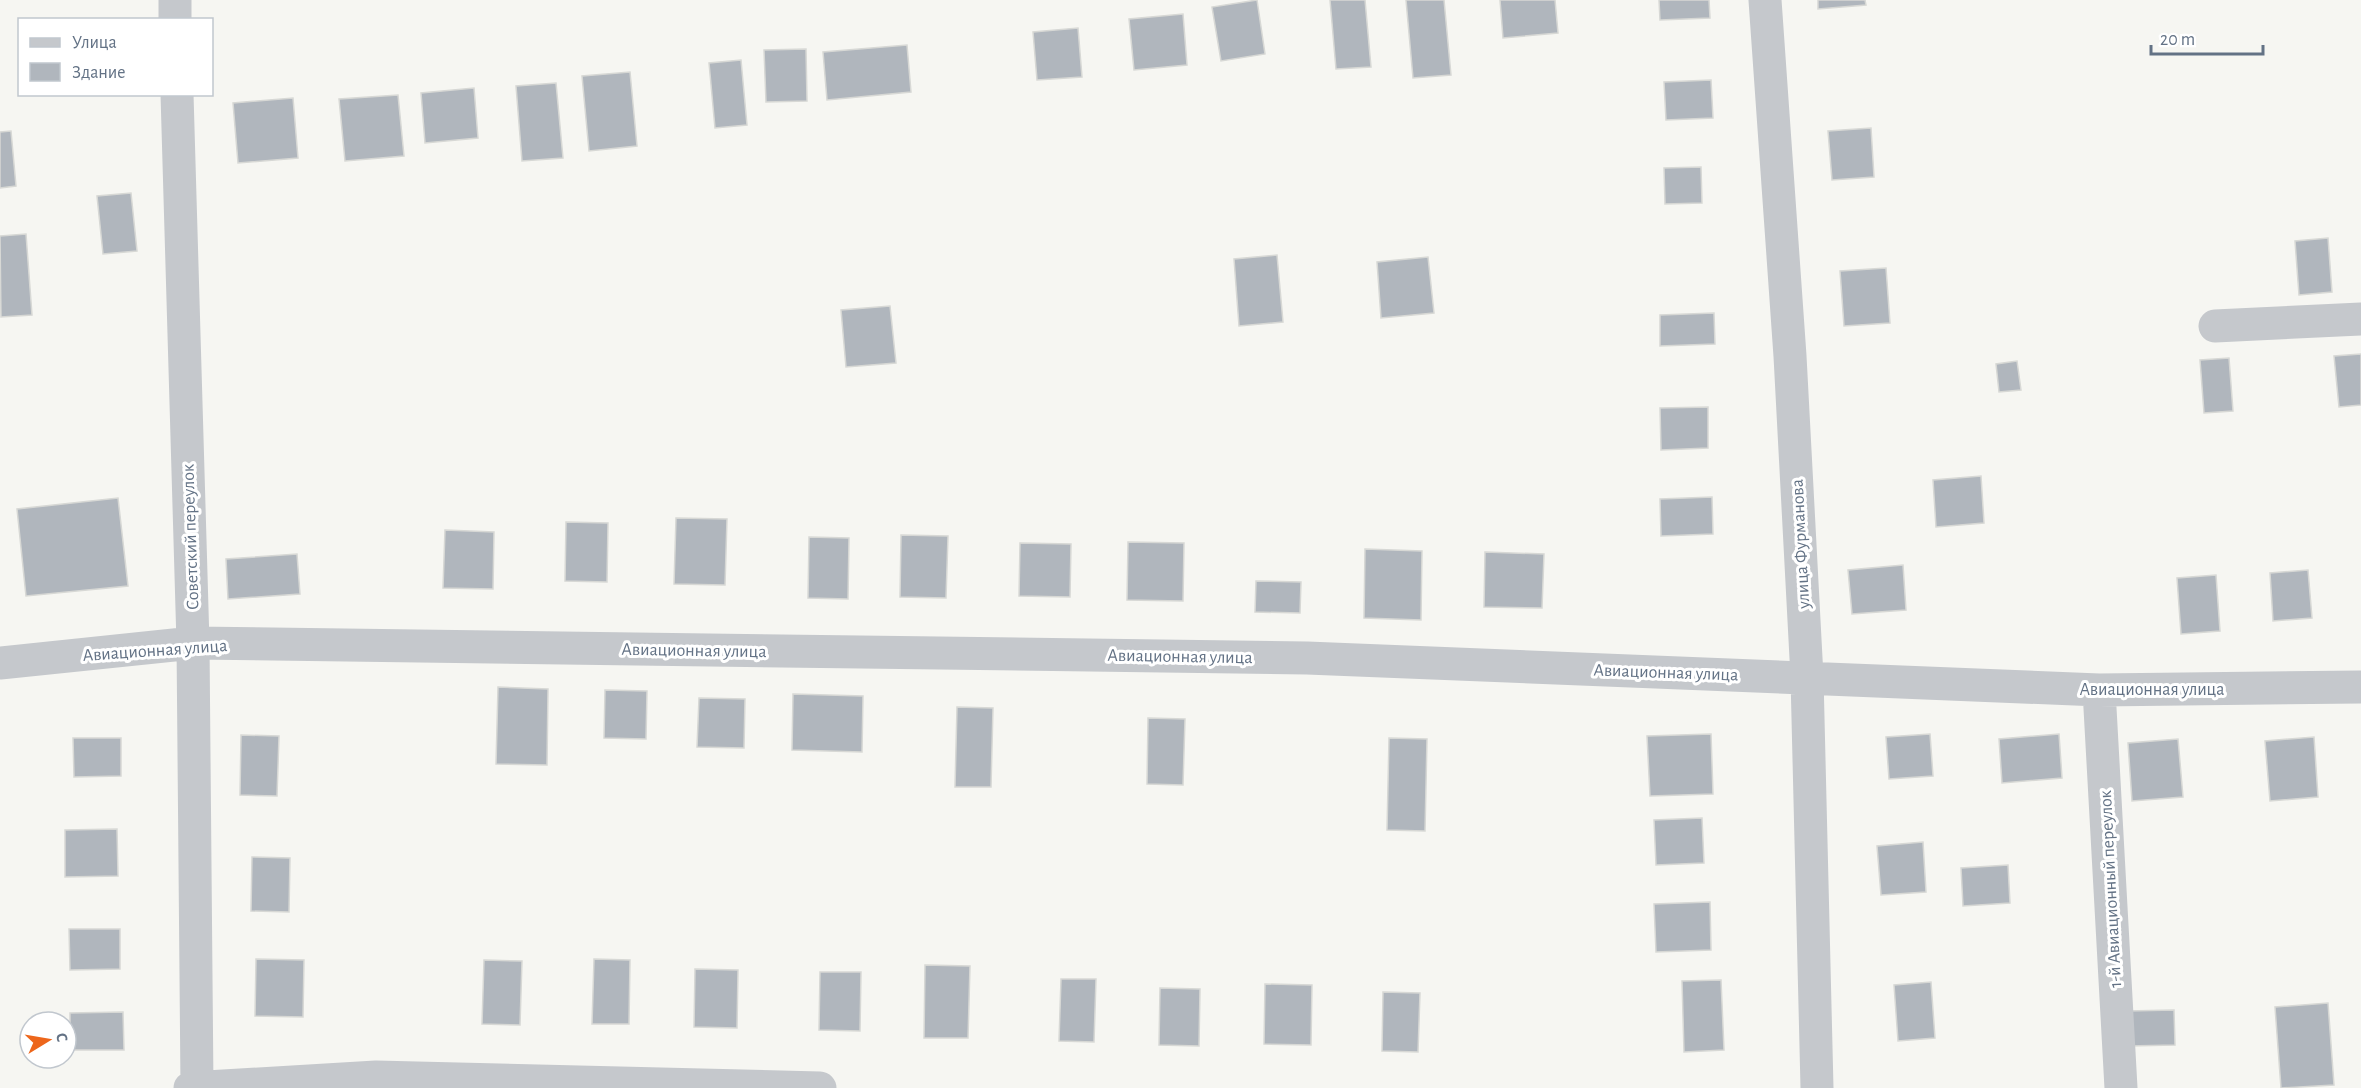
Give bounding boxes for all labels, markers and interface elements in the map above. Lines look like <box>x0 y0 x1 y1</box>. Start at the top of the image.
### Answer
legend <box>18 18 213 96</box>
scale bar <box>2151 18 2264 56</box>
text: 20 m <box>2160 31 2195 49</box>
text: Улица <box>72 34 117 52</box>
text: Здание <box>72 64 126 82</box>
street label: Советский переулок <box>179 463 203 610</box>
street label: улица Фурманова <box>1789 479 1813 610</box>
street label: Авиационная улица <box>82 637 228 665</box>
street label: Авиационная улица <box>621 641 767 661</box>
street label: Авиационная улица <box>1107 647 1253 667</box>
street label: Авиационная улица <box>1593 661 1739 685</box>
street label: Авиационная улица <box>2079 681 2225 699</box>
street label: 1-й Авиационный переулок <box>2097 789 2125 988</box>
north arrow <box>18 1010 78 1070</box>
text: С <box>53 1031 70 1043</box>

